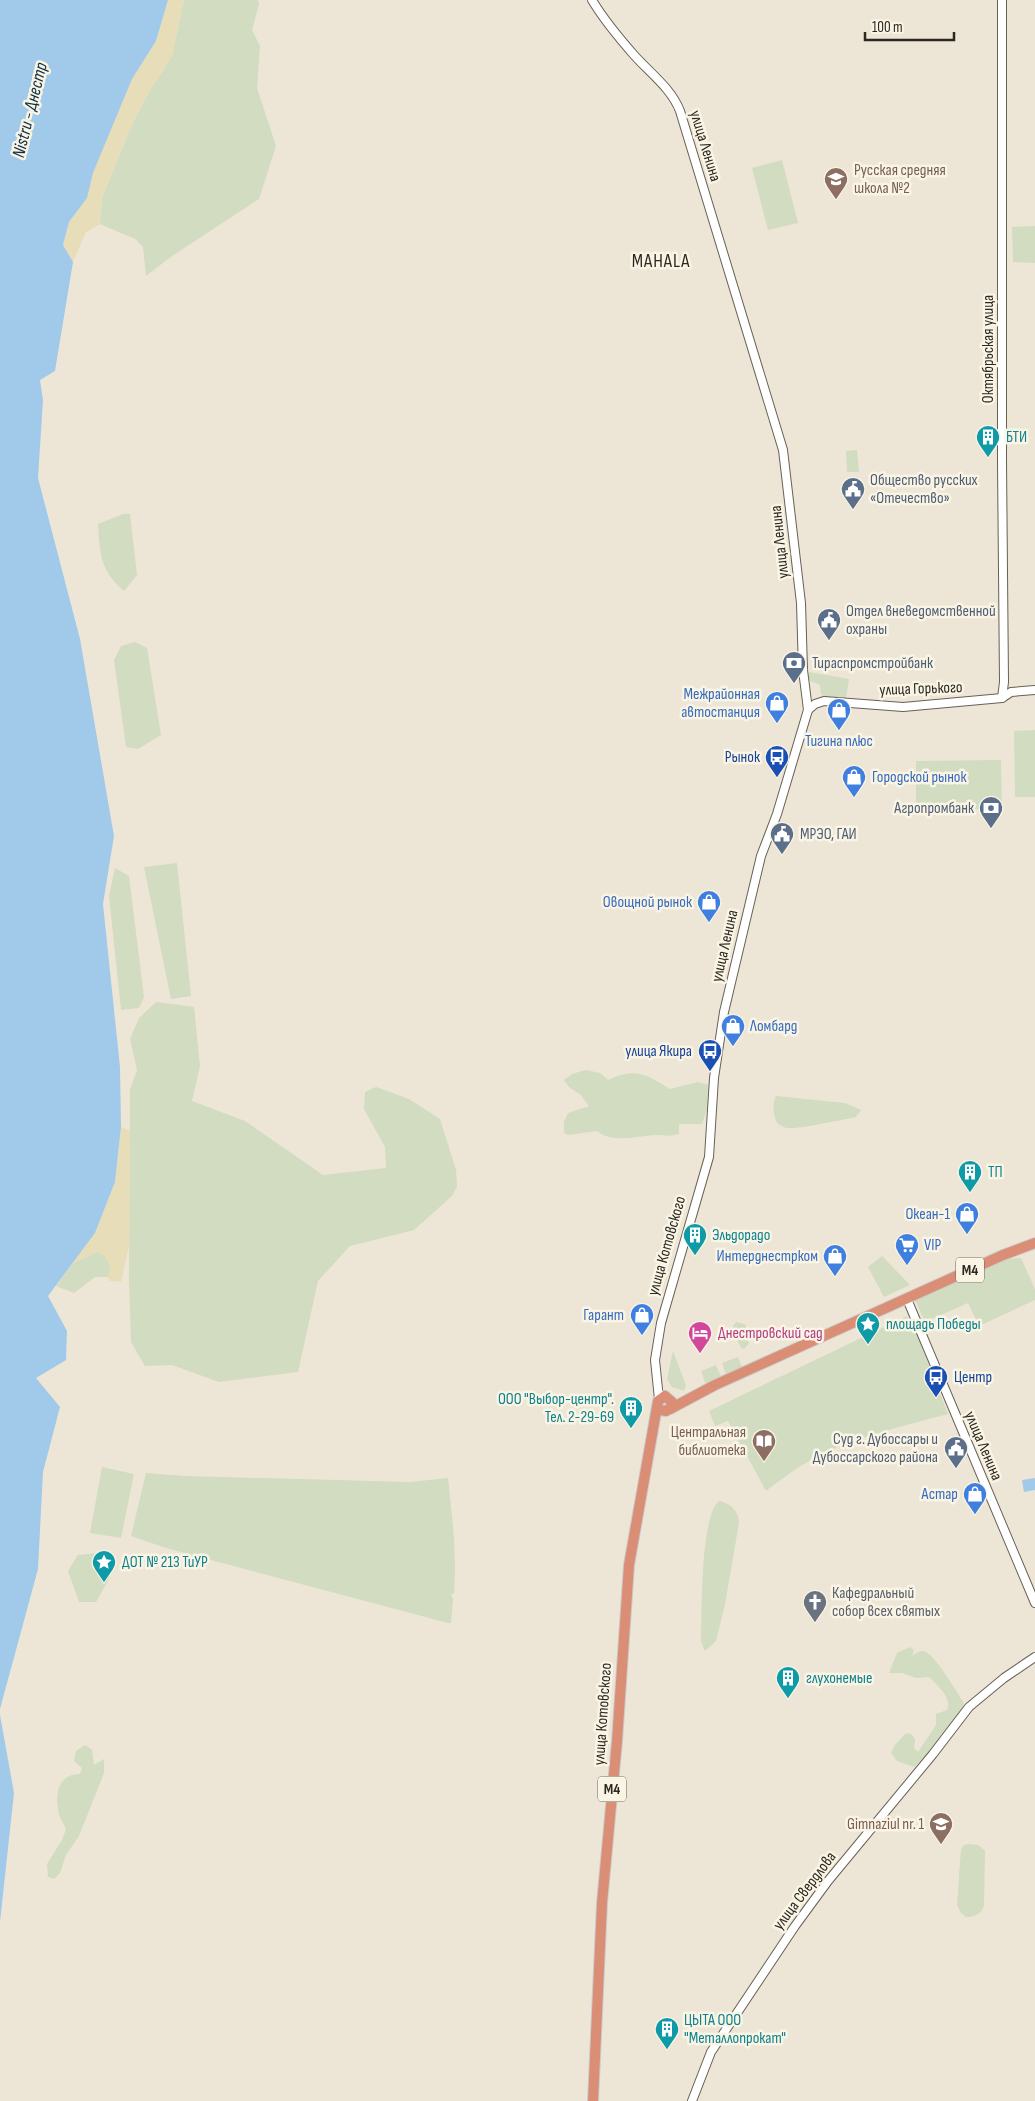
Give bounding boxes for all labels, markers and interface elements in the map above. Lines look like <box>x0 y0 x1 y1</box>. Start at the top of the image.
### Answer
scale bar <box>865 10 954 42</box>
text: 100 m <box>872 18 903 37</box>
water label: Nistru - Днестр <box>8 60 52 160</box>
street label: улица Ленина <box>685 108 725 184</box>
place label: Русская средняя школа №2 <box>854 161 946 198</box>
school or university icon: Русская средняя школа №2 <box>823 166 849 200</box>
district label: MAHALA <box>632 250 690 273</box>
street label: Октябрьская улица <box>979 295 998 403</box>
building icon: БТИ <box>975 424 1001 458</box>
place label: БТИ <box>1006 428 1027 447</box>
place label: Общество русских «Отечество» <box>870 471 978 508</box>
public building icon: Общество русских «Отечество» <box>840 476 866 510</box>
street label: улица Ленина <box>767 505 793 579</box>
place label: Отдел вневедомственной охраны <box>846 602 996 639</box>
public building icon: Отдел вневедомственной охраны <box>816 607 842 641</box>
bank icon: Тираспромстройбанк <box>781 650 807 684</box>
place label: Тираспромстройбанк <box>812 654 934 673</box>
street label: улица Горького <box>879 678 963 700</box>
place label: Межрайонная автостанция <box>681 685 760 722</box>
shop icon: Межрайонная автостанция <box>764 690 790 724</box>
shop icon: Тигина плюс <box>826 697 852 731</box>
place label: Тигина плюс <box>805 732 873 751</box>
bus stop icon: Рынок <box>764 744 790 778</box>
place label: Рынок <box>725 748 761 767</box>
shop icon: Городской рынок <box>841 764 867 798</box>
place label: Городской рынок <box>872 768 967 787</box>
bank icon: Агропромбанк <box>978 795 1004 829</box>
place label: Агропромбанк <box>893 799 975 818</box>
public building icon: МРЭО, ГАИ <box>769 821 795 855</box>
place label: МРЭО, ГАИ <box>800 825 857 844</box>
shop icon: Овощной рынок <box>696 889 722 923</box>
place label: Овощной рынок <box>603 893 693 912</box>
street label: улица Ленина <box>707 908 743 984</box>
shop icon: Ломбард <box>720 1013 746 1047</box>
place label: Ломбард <box>749 1017 797 1036</box>
bus stop icon: улица Якира <box>697 1038 723 1072</box>
place label: улица Якира <box>625 1042 692 1061</box>
building icon: ТП <box>957 1159 983 1193</box>
place label: ТП <box>988 1163 1003 1182</box>
street label: улица Котовского <box>644 1194 690 1298</box>
shop icon: Океан-1 <box>954 1201 980 1235</box>
place label: Океан-1 <box>905 1205 950 1224</box>
building icon: Эльдорадо <box>682 1222 708 1256</box>
place label: Эльдорадо <box>712 1226 770 1245</box>
supermarket icon: VIP <box>894 1232 920 1266</box>
place label: VIP <box>924 1236 941 1255</box>
shop icon: Интерднестрком <box>822 1243 848 1277</box>
place label: Интерднестрком <box>717 1247 818 1266</box>
road number: M4 <box>956 1258 984 1282</box>
shop icon: Гарант <box>629 1302 655 1336</box>
place label: Гарант <box>583 1306 624 1325</box>
place icon: площадь Победы <box>855 1311 881 1345</box>
place label: площадь Победы <box>886 1315 981 1334</box>
hotel icon: Днестровский сад <box>687 1320 713 1354</box>
place label: Днестровский сад <box>718 1324 823 1343</box>
bus stop icon: Центр <box>923 1364 949 1398</box>
place label: Центр <box>954 1368 992 1387</box>
place label: ООО "Выбор-центр". Тел. 2-29-69 <box>498 1390 614 1427</box>
building icon: ООО "Выбор-центр". Тел. 2-29-69 <box>618 1395 644 1429</box>
street label: улица Ленина <box>960 1409 1006 1483</box>
place label: Центральная библиотека <box>671 1423 746 1460</box>
library icon: Центральная библиотека <box>751 1428 777 1462</box>
place label: Суд г. Дубоссары и Дубоссарского района <box>813 1430 938 1467</box>
public building icon: Суд г. Дубоссары и Дубоссарского района <box>943 1435 969 1469</box>
shop icon: Астар <box>962 1481 988 1515</box>
place label: Астар <box>921 1485 958 1504</box>
place icon: ДОТ № 213 ТиУР <box>91 1549 117 1583</box>
place label: ДОТ № 213 ТиУР <box>122 1553 208 1572</box>
place label: Кафедральный собор всех святых <box>832 1584 940 1621</box>
church icon: Кафедральный собор всех святых <box>802 1589 828 1623</box>
street label: улица Котовского <box>590 1662 616 1766</box>
building icon: глухонемые <box>775 1665 801 1699</box>
place label: глухонемые <box>806 1669 872 1688</box>
road number: M4 <box>598 1776 626 1802</box>
school or university icon: Gimnaziul nr. 1 <box>928 1811 954 1845</box>
place label: Gimnaziul nr. 1 <box>847 1815 924 1834</box>
street label: улица Свердлова <box>769 1848 841 1934</box>
place label: ЦЫТА ООО "Металлопрокат" <box>684 2011 786 2048</box>
building icon: ЦЫТА ООО "Металлопрокат" <box>654 2016 680 2050</box>

